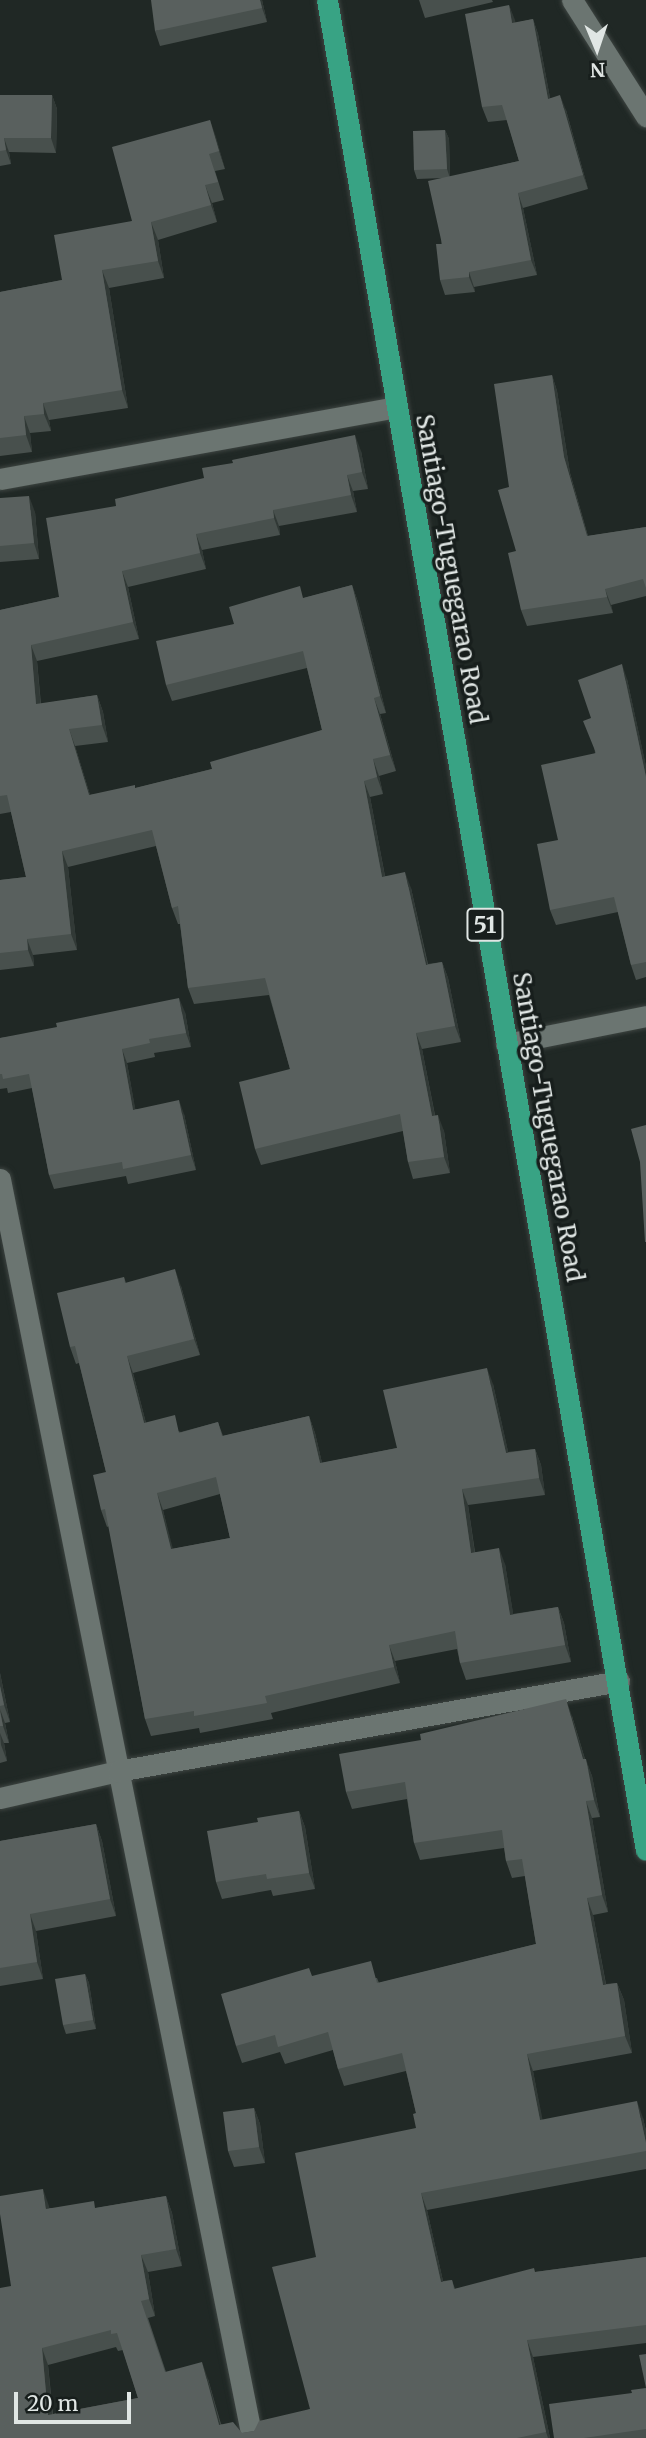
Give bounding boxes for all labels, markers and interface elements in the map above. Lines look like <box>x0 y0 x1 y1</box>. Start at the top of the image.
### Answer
north arrow <box>562 14 632 84</box>
text: N <box>590 58 606 82</box>
street label: Santiago-Tuguegarao Road <box>410 412 492 726</box>
road number: 51 <box>466 906 504 944</box>
street label: Santiago-Tuguegarao Road <box>507 970 589 1284</box>
scale bar <box>18 2378 135 2422</box>
text: 20 m <box>27 2390 78 2417</box>

